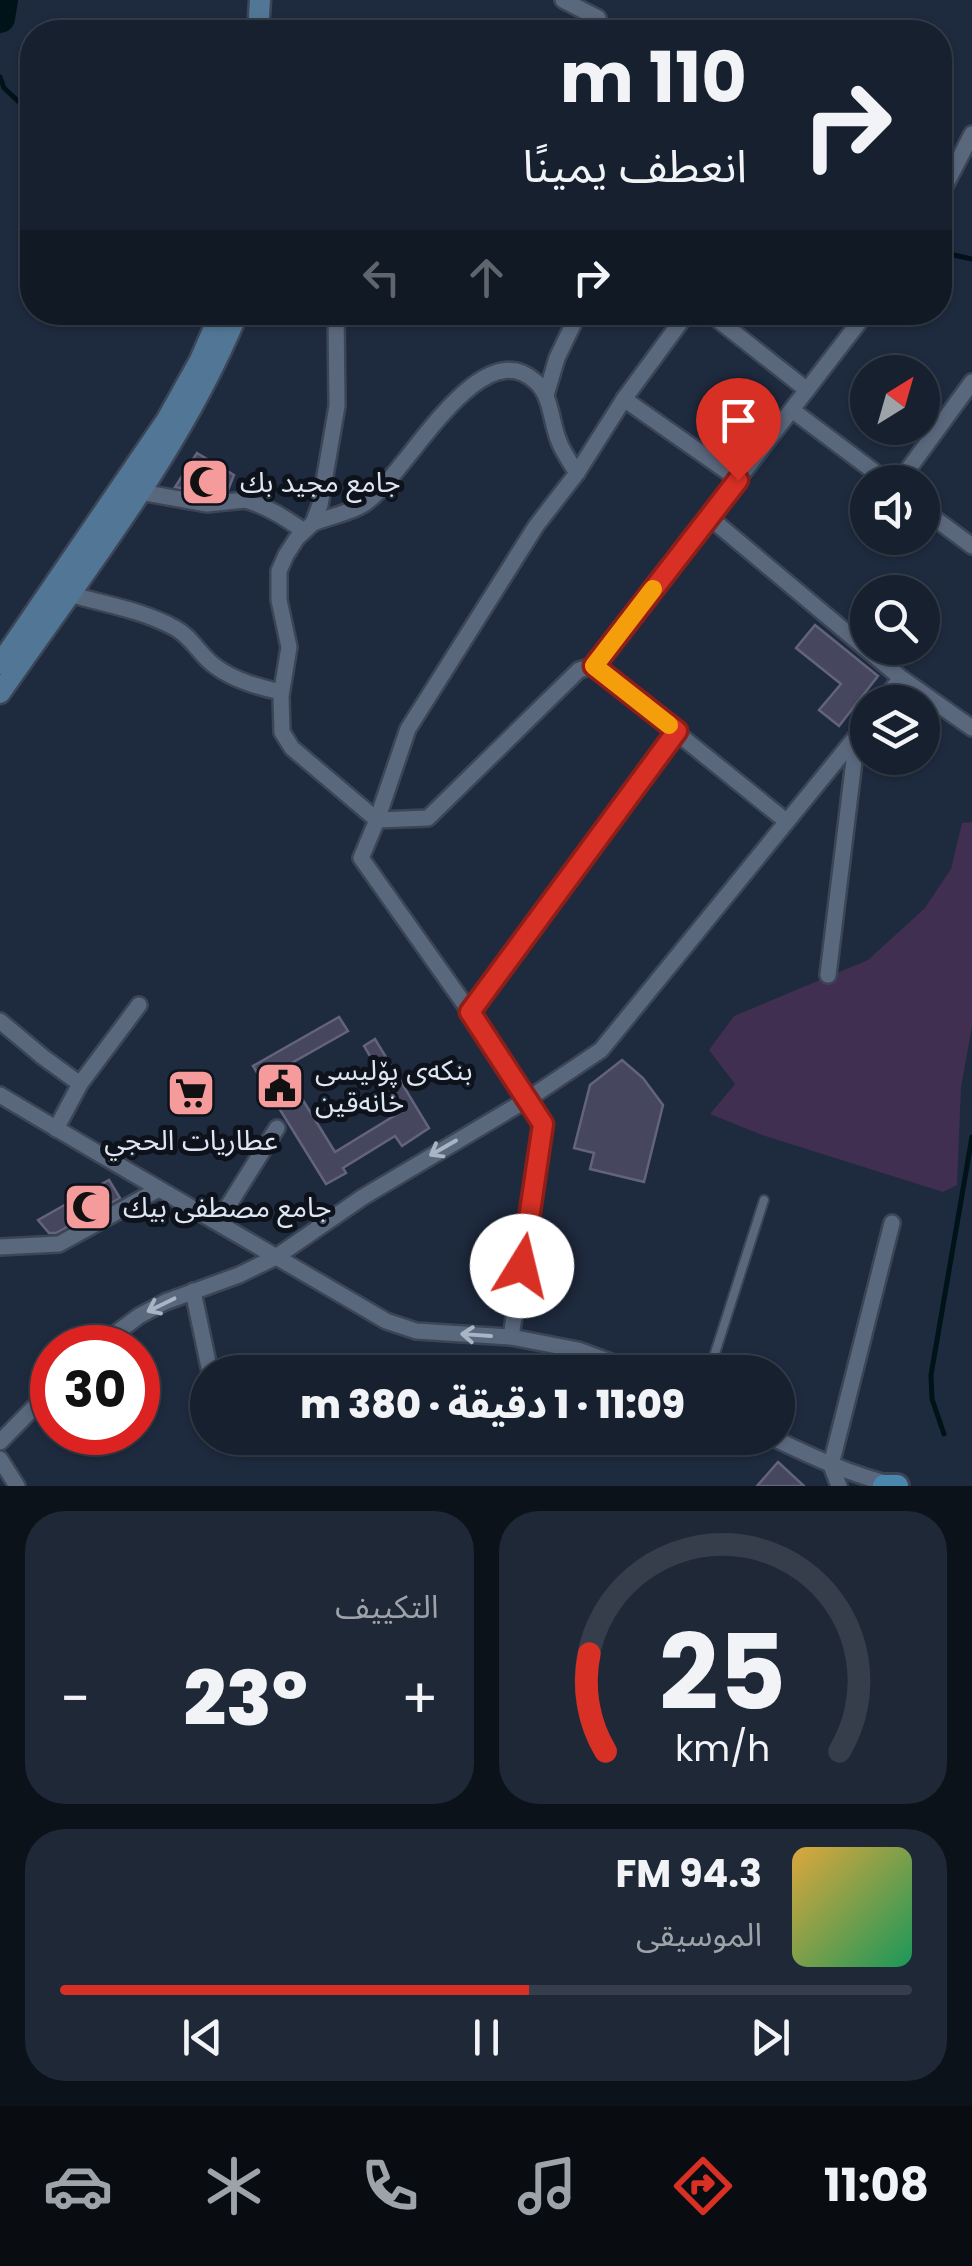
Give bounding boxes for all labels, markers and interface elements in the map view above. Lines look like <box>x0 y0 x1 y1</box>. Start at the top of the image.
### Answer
text: 110 m <box>560 28 747 127</box>
icon: right <box>782 60 912 190</box>
text: انعطف يمينًا <box>523 135 747 198</box>
icon: left <box>354 250 409 305</box>
icon: ahead <box>459 250 514 305</box>
icon: right <box>564 250 619 305</box>
north arrow <box>850 355 940 445</box>
map controls <box>850 355 940 775</box>
pin <box>696 378 781 481</box>
icon: arrive <box>711 393 766 448</box>
mosque icon: جامع مجيد بك <box>179 456 231 508</box>
place label: جامع مجيد بك <box>240 463 400 503</box>
button: sound <box>850 465 940 555</box>
button: search <box>850 575 940 665</box>
button: layers <box>850 685 940 775</box>
place label: بنکەی پۆلیسی خانەقین <box>315 1051 472 1122</box>
public building icon: بنکەی پۆلیسی خانەقین <box>254 1060 306 1112</box>
supermarket icon: عطاريات الحجي <box>165 1067 217 1119</box>
place label: عطاريات الحجي <box>104 1121 278 1161</box>
one-way arrow <box>429 1139 459 1159</box>
mosque icon: جامع مصطفى بيك <box>62 1181 114 1233</box>
place label: جامع مصطفى بيك <box>123 1188 332 1228</box>
position arrow <box>470 1214 574 1318</box>
one-way arrow <box>146 1297 176 1316</box>
speed limit sign: 30 <box>30 1325 160 1455</box>
one-way arrow <box>460 1325 492 1344</box>
text: 11:09 · 1 دقيقة · 380 m <box>300 1378 685 1431</box>
text: التكييف <box>335 1584 439 1629</box>
text: 25 <box>659 1600 786 1745</box>
text: 23° <box>183 1646 308 1751</box>
text: − <box>60 1660 90 1737</box>
text: + <box>401 1660 438 1737</box>
text: km/h <box>675 1723 770 1774</box>
text: 94.3 FM <box>615 1847 762 1900</box>
text: الموسيقى <box>636 1912 762 1957</box>
icon: previous <box>175 2010 230 2065</box>
icon: pause <box>459 2010 514 2065</box>
icon: next <box>743 2010 798 2065</box>
icon: car <box>43 2151 113 2221</box>
icon: climate <box>199 2151 269 2221</box>
icon: phone <box>355 2151 425 2221</box>
icon: music <box>512 2151 582 2221</box>
icon: directions <box>668 2151 738 2221</box>
text: 11:08 <box>824 2154 929 2217</box>

